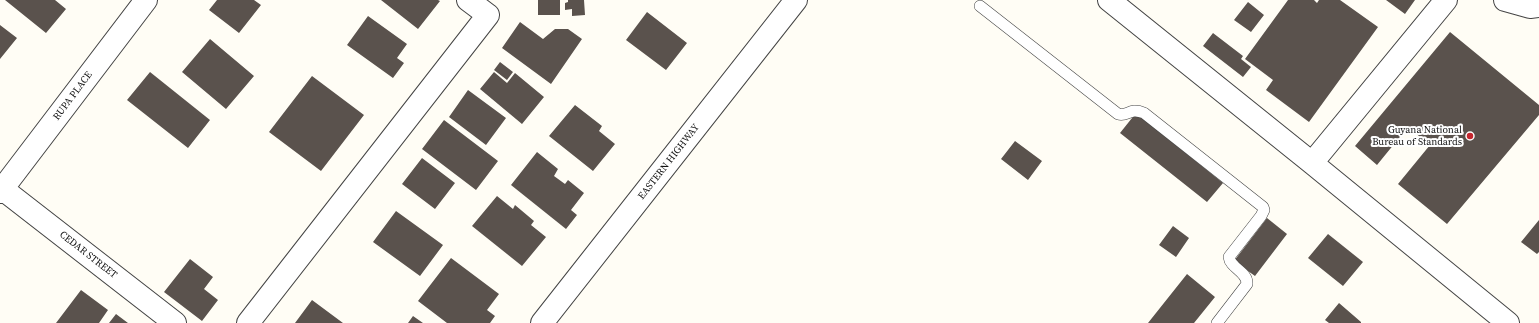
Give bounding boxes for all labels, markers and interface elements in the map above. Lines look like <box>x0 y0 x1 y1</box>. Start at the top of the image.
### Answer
street label: RUPA PLACE <box>51 69 95 123</box>
street label: EASTERN HIGHWAY <box>636 122 702 202</box>
place label: Guyana National Bureau of Standards <box>1372 124 1462 148</box>
marker: Guyana National Bureau of Standards <box>1465 131 1475 141</box>
street label: CEDAR STREET <box>57 229 119 281</box>

